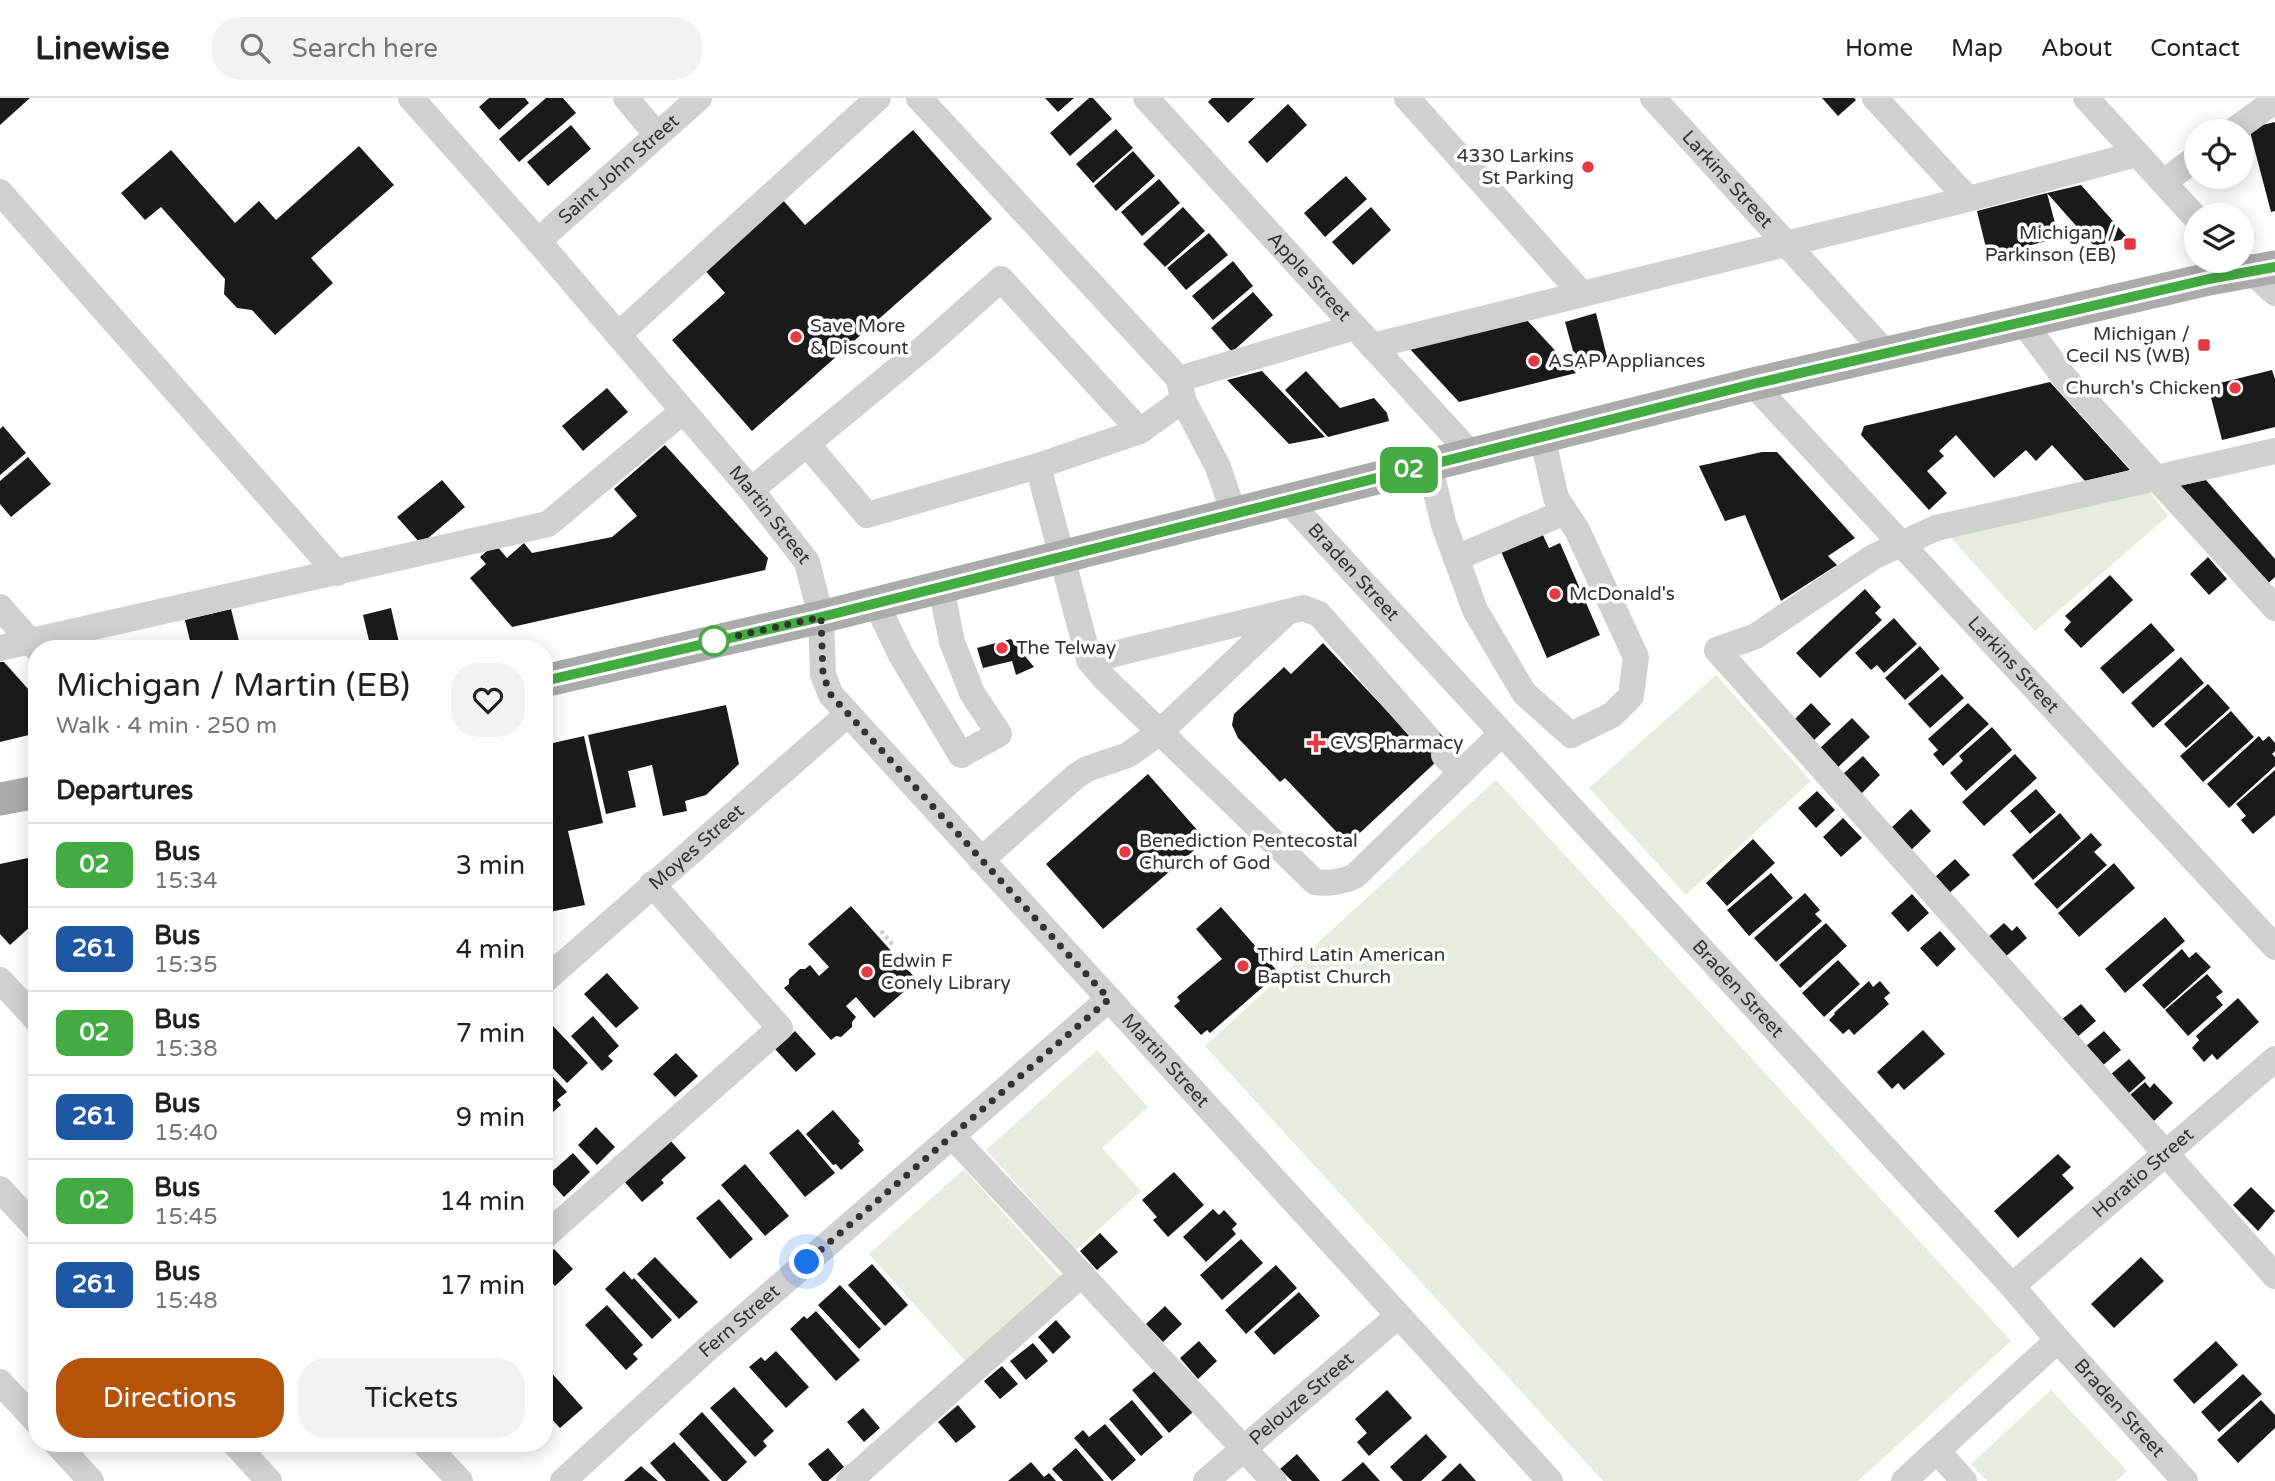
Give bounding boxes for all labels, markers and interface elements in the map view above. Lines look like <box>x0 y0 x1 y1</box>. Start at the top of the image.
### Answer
search box <box>212 17 702 80</box>
text: Linewise <box>35 29 170 68</box>
icon: search <box>236 29 274 67</box>
text: Search here <box>292 33 438 64</box>
text: Home <box>1845 34 1913 63</box>
text: Map <box>1951 34 2003 63</box>
text: About <box>2041 34 2112 63</box>
text: Contact <box>2150 34 2240 63</box>
street label: Saint John Street <box>554 110 683 229</box>
map controls <box>2184 119 2254 273</box>
button: locate <box>2184 119 2254 189</box>
street label: Larkins Street <box>1677 126 1777 232</box>
place label: 4330 Larkins St Parking <box>1457 145 1574 189</box>
marker: 4330 Larkins St Parking <box>1580 159 1596 175</box>
button: layers <box>2184 203 2254 273</box>
place label: Michigan / Parkinson (EB) <box>1985 222 2116 266</box>
street label: Apple Street <box>1263 228 1355 326</box>
marker: Michigan / Parkinson (EB) <box>2122 236 2138 252</box>
place label: Save More & Discount <box>810 315 909 359</box>
place label: Michigan / Cecil NS (WB) <box>2066 323 2190 367</box>
marker: Save More & Discount <box>788 329 804 345</box>
marker: Michigan / Cecil NS (WB) <box>2196 337 2212 353</box>
place label: ASAP Appliances <box>1548 350 1705 372</box>
marker: ASAP Appliances <box>1526 353 1542 369</box>
place label: Church's Chicken <box>2066 377 2221 399</box>
marker: Church's Chicken <box>2227 380 2243 396</box>
line badge: 02 <box>1378 447 1440 493</box>
text: 02 <box>1394 455 1424 484</box>
street label: Martin Street <box>724 461 815 568</box>
street label: Braden Street <box>1303 519 1404 625</box>
place label: McDonald's <box>1569 583 1675 605</box>
marker: McDonald's <box>1547 586 1563 602</box>
street label: Larkins Street <box>1963 612 2064 718</box>
unlabelled marker <box>699 626 729 656</box>
place label: The Telway <box>1016 637 1116 659</box>
marker: The Telway <box>994 640 1010 656</box>
button: heart <box>451 663 525 737</box>
text: Michigan / Martin (EB) <box>56 666 410 705</box>
text: Walk · 4 min · 250 m <box>56 712 277 740</box>
place label: CVS Pharmacy <box>1330 732 1464 754</box>
marker: CVS Pharmacy <box>1308 735 1324 751</box>
text: Departures <box>56 775 193 806</box>
street label: Moyes Street <box>645 800 748 895</box>
place label: Benediction Pentecostal Church of God <box>1139 830 1358 874</box>
text: Bus <box>154 836 200 867</box>
marker: Benediction Pentecostal Church of God <box>1117 844 1133 860</box>
text: 02 <box>79 850 110 879</box>
text: 3 min <box>456 850 525 881</box>
text: 15:34 <box>154 867 218 895</box>
text: Bus <box>154 920 200 951</box>
text: 261 <box>72 934 117 963</box>
text: 4 min <box>456 934 525 965</box>
street label: Braden Street <box>1688 936 1788 1042</box>
place label: Third Latin American Baptist Church <box>1257 944 1445 988</box>
place label: Edwin F Conely Library <box>881 950 1011 994</box>
text: 15:35 <box>154 951 218 979</box>
marker: Third Latin American Baptist Church <box>1235 958 1251 974</box>
marker: Edwin F Conely Library <box>859 964 875 980</box>
text: Bus <box>154 1004 200 1035</box>
street label: Martin Street <box>1117 1009 1214 1112</box>
text: 02 <box>79 1018 110 1047</box>
text: 7 min <box>456 1018 525 1049</box>
text: 15:38 <box>154 1035 218 1063</box>
text: Bus <box>154 1088 200 1119</box>
text: 261 <box>72 1102 117 1131</box>
text: 9 min <box>456 1102 525 1133</box>
text: 15:40 <box>154 1119 218 1147</box>
street label: Horatio Street <box>2088 1123 2198 1223</box>
text: Bus <box>154 1172 200 1203</box>
text: 02 <box>79 1186 110 1215</box>
text: 14 min <box>439 1186 525 1217</box>
text: 15:45 <box>154 1203 218 1231</box>
your location <box>789 1244 824 1279</box>
text: Bus <box>154 1256 200 1287</box>
text: 261 <box>72 1270 117 1299</box>
text: 17 min <box>439 1270 525 1301</box>
street label: Fern Street <box>695 1280 784 1362</box>
text: 15:48 <box>154 1287 218 1315</box>
street label: Pelouze Street <box>1245 1348 1358 1450</box>
street label: Braden Street <box>2070 1354 2169 1462</box>
button: Directions <box>56 1358 284 1438</box>
button: Tickets <box>298 1358 525 1438</box>

